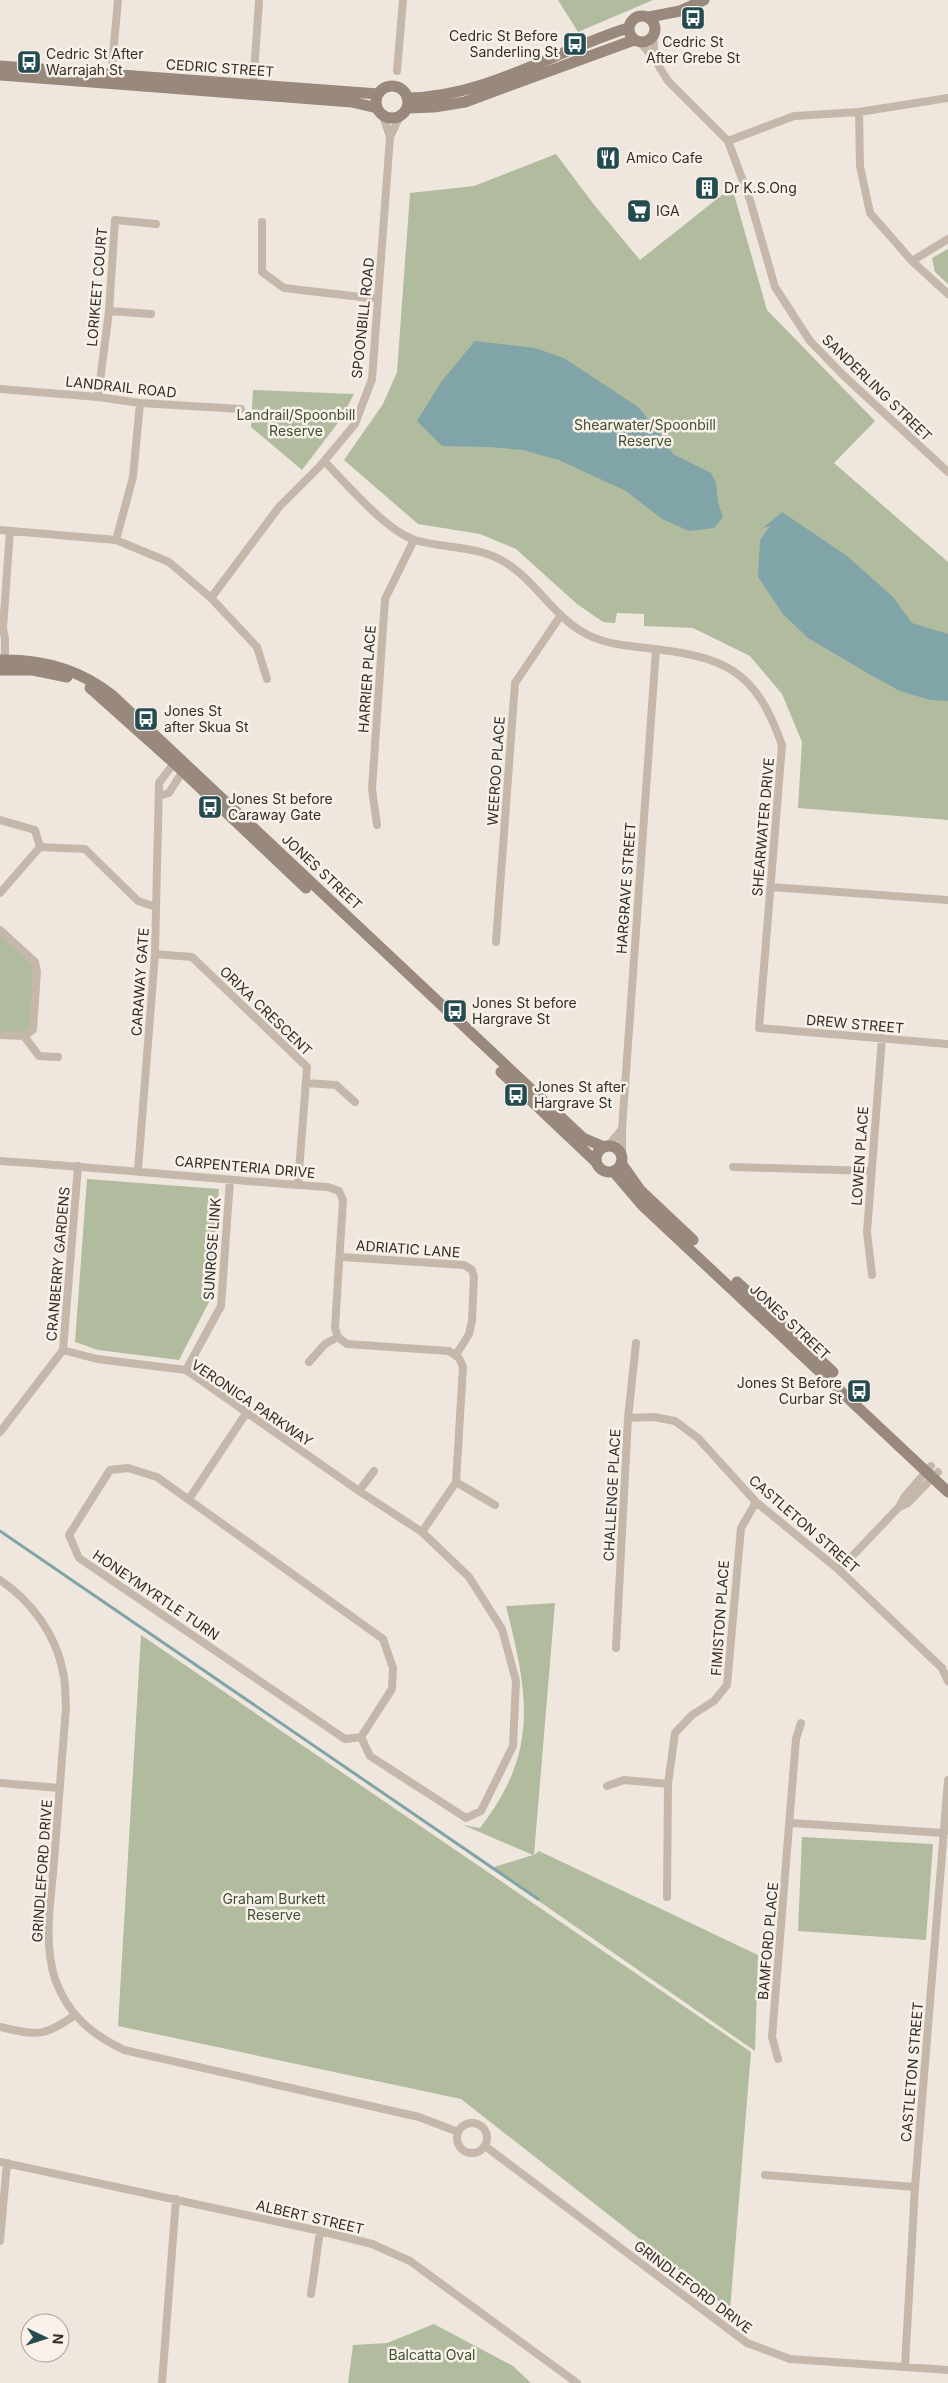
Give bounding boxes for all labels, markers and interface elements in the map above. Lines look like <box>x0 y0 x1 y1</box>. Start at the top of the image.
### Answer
bus stop icon: Cedric St After Grebe St <box>680 5 706 31</box>
place label: Cedric St Before Sanderling St <box>449 27 558 60</box>
bus stop icon: Cedric St Before Sanderling St <box>562 31 588 57</box>
place label: Cedric St After Grebe St <box>646 33 740 66</box>
place label: Cedric St After Warrajah St <box>46 45 144 78</box>
bus stop icon: Cedric St After Warrajah St <box>16 49 42 75</box>
street label: CEDRIC STREET <box>165 55 275 80</box>
restaurant icon: Amico Cafe <box>595 145 621 171</box>
place label: Amico Cafe <box>626 149 703 166</box>
building icon: Dr K.S.Ong <box>694 175 720 201</box>
place label: Dr K.S.Ong <box>724 179 797 196</box>
supermarket icon: IGA <box>626 198 652 224</box>
place label: IGA <box>656 202 680 219</box>
street label: LORIKEET COURT <box>83 227 110 347</box>
street label: SPOONBILL ROAD <box>348 257 377 379</box>
street label: SANDERLING STREET <box>819 331 936 445</box>
street label: LANDRAIL ROAD <box>65 372 177 401</box>
park label: Landrail/Spoonbill Reserve <box>237 406 355 439</box>
park label: Shearwater/Spoonbill Reserve <box>574 416 716 449</box>
street label: HARRIER PLACE <box>354 625 379 733</box>
place label: Jones St after Skua St <box>164 702 249 735</box>
bus stop icon: Jones St after Skua St <box>133 706 159 732</box>
street label: WEEROO PLACE <box>483 716 508 826</box>
street label: SHEARWATER DRIVE <box>748 757 777 897</box>
place label: Jones St before Caraway Gate <box>228 790 333 823</box>
bus stop icon: Jones St before Caraway Gate <box>197 794 223 820</box>
street label: HARGRAVE STREET <box>612 821 639 954</box>
street label: JONES STREET <box>279 830 366 913</box>
street label: CARAWAY GATE <box>127 927 152 1037</box>
street label: ORIXA CRESCENT <box>217 962 316 1059</box>
place label: Jones St before Hargrave St <box>472 994 577 1027</box>
bus stop icon: Jones St before Hargrave St <box>442 998 468 1024</box>
street label: DREW STREET <box>805 1011 905 1036</box>
place label: Jones St after Hargrave St <box>534 1078 626 1111</box>
bus stop icon: Jones St after Hargrave St <box>503 1082 529 1108</box>
street label: LOWEN PLACE <box>848 1106 871 1206</box>
street label: CARPENTERIA DRIVE <box>174 1152 316 1181</box>
street label: CRANBERRY GARDENS <box>42 1186 73 1342</box>
street label: SUNROSE LINK <box>199 1197 224 1301</box>
street label: ADRIATIC LANE <box>355 1236 461 1261</box>
street label: JONES STREET <box>747 1280 834 1363</box>
street label: VERONICA PARKWAY <box>188 1356 317 1450</box>
place label: Jones St Before Curbar St <box>737 1374 842 1407</box>
bus stop icon: Jones St Before Curbar St <box>846 1378 872 1404</box>
street label: CHALLENGE PLACE <box>600 1428 623 1562</box>
street label: CASTLETON STREET <box>746 1471 863 1576</box>
street label: HONEYMYRTLE TURN <box>90 1546 223 1643</box>
street label: FIMISTON PLACE <box>707 1560 732 1676</box>
street label: GRINDLEFORD DRIVE <box>28 1799 55 1943</box>
street label: BAMFORD PLACE <box>754 1881 781 2001</box>
park label: Graham Burkett Reserve <box>222 1890 326 1923</box>
street label: CASTLETON STREET <box>897 2001 926 2143</box>
street label: ALBERT STREET <box>255 2196 366 2237</box>
street label: GRINDLEFORD DRIVE <box>631 2237 756 2336</box>
north arrow <box>20 2313 70 2363</box>
text: N <box>50 2333 67 2345</box>
park label: Balcatta Oval <box>389 2346 475 2363</box>

